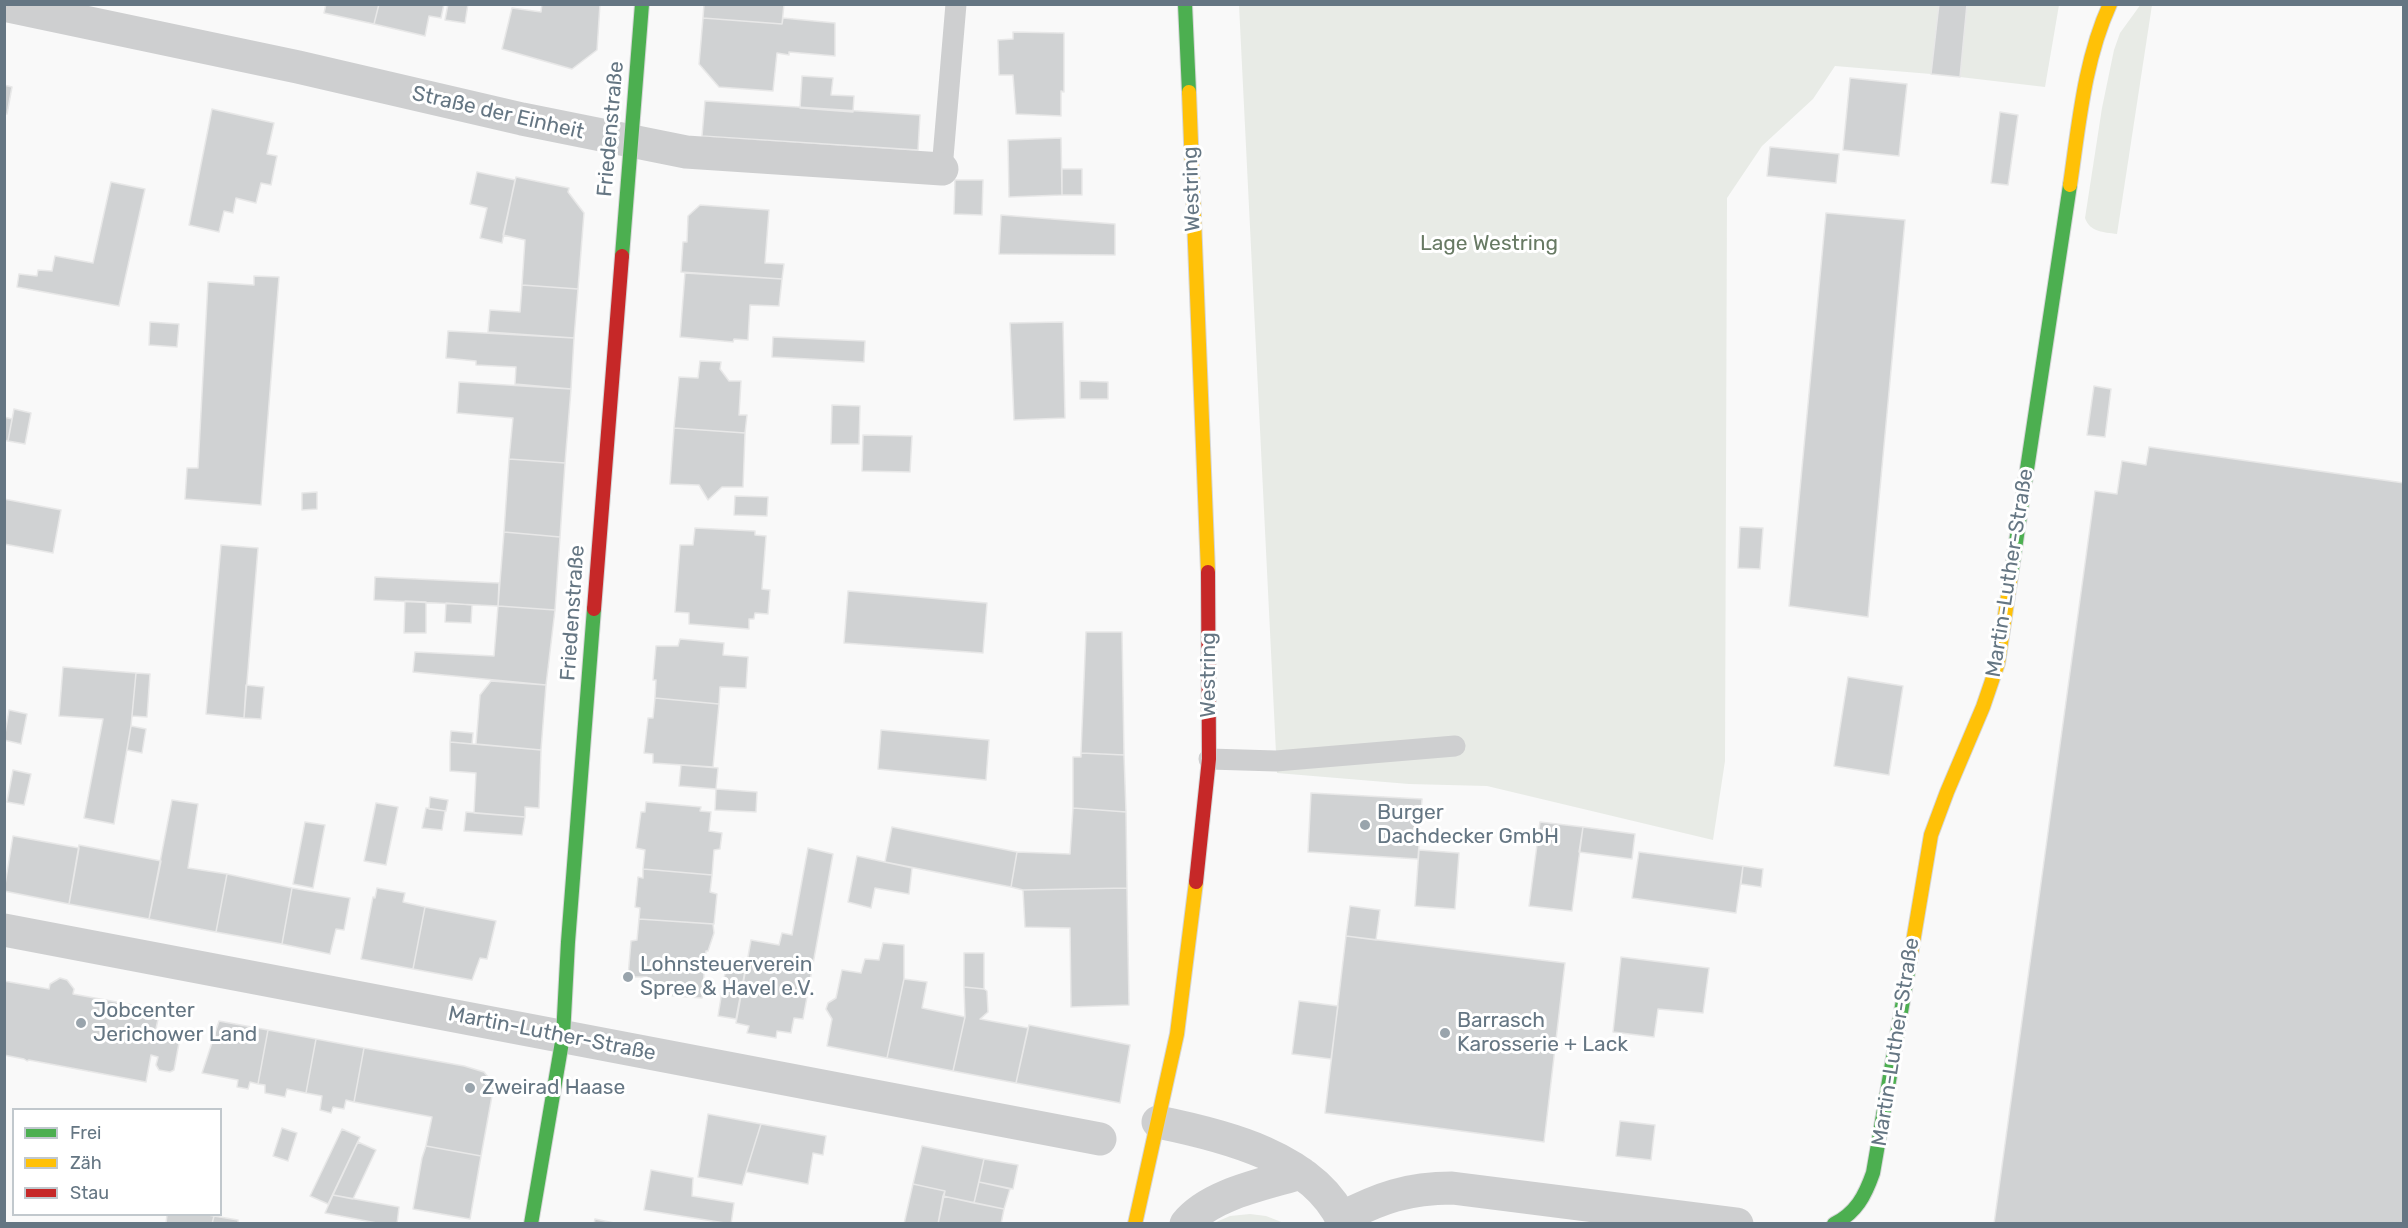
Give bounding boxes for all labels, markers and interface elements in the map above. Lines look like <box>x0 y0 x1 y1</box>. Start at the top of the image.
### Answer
street label: Friedenstraße <box>593 60 629 198</box>
street label: Straße der Einheit <box>410 81 586 145</box>
street label: Westring <box>1178 146 1206 232</box>
park label: Lage Westring <box>1420 231 1558 257</box>
street label: Martin-Luther-Straße <box>1981 467 2039 679</box>
street label: Friedenstraße <box>556 544 590 682</box>
street label: Westring <box>1196 632 1222 718</box>
place label: Burger Dachdecker GmbH <box>1377 800 1559 850</box>
marker: Burger Dachdecker GmbH <box>1358 818 1372 832</box>
street label: Martin-Luther-Straße <box>1867 936 1925 1148</box>
place label: Lohnsteuerverein Spree & Havel e.V. <box>640 952 815 1002</box>
marker: Lohnsteuerverein Spree & Havel e.V. <box>621 970 635 984</box>
place label: Jobcenter Jerichower Land <box>93 998 257 1048</box>
street label: Martin-Luther-Straße <box>446 1002 658 1066</box>
place label: Barrasch Karosserie + Lack <box>1457 1008 1628 1058</box>
marker: Jobcenter Jerichower Land <box>74 1016 88 1030</box>
marker: Barrasch Karosserie + Lack <box>1438 1026 1452 1040</box>
place label: Zweirad Haase <box>482 1075 625 1101</box>
marker: Zweirad Haase <box>463 1081 477 1095</box>
legend <box>12 1108 222 1216</box>
text: Frei <box>70 1122 101 1144</box>
text: Zäh <box>70 1152 102 1174</box>
text: Stau <box>70 1182 109 1204</box>

